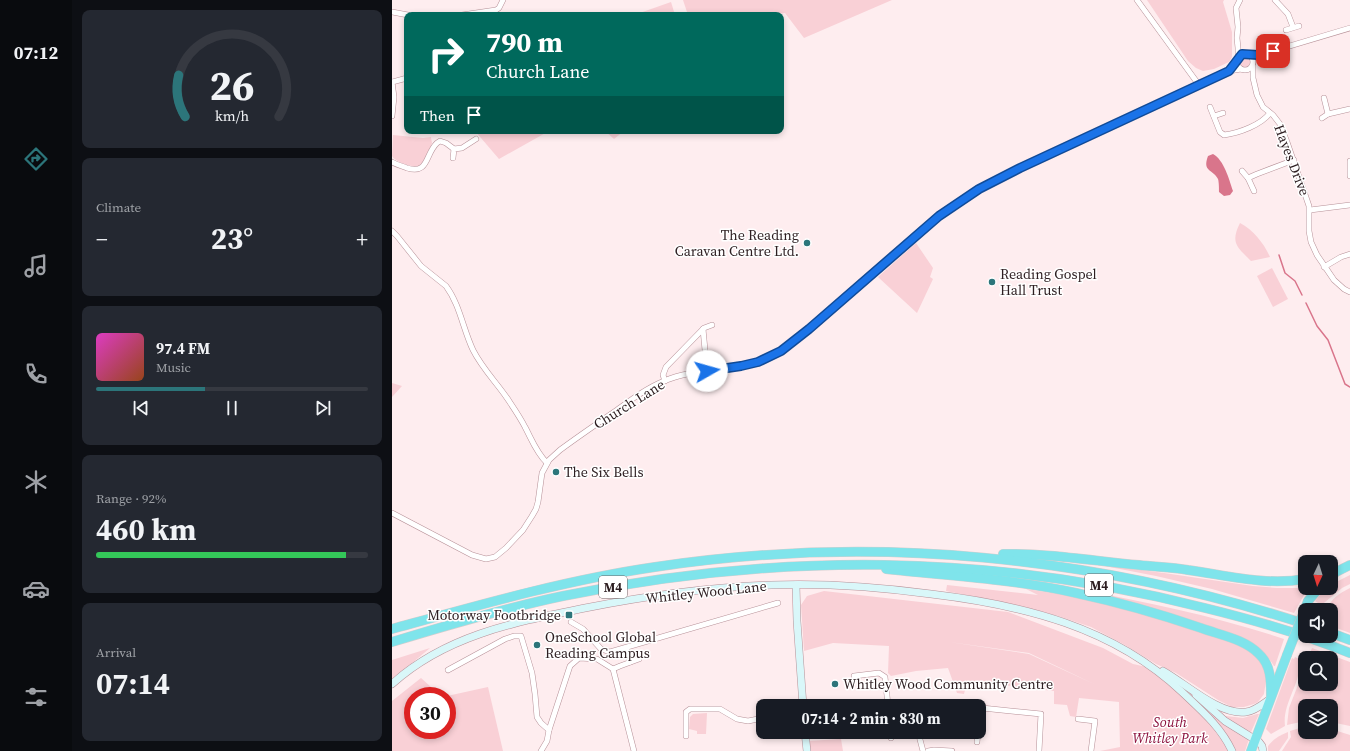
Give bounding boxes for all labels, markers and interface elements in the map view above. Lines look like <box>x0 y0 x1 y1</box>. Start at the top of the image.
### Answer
text: 790 m <box>486 23 563 61</box>
icon: right <box>420 28 472 80</box>
pin <box>1256 34 1290 68</box>
text: 07:12 <box>14 40 58 65</box>
icon: arrive <box>1262 40 1284 62</box>
text: 26 <box>209 57 255 114</box>
text: Church Lane <box>486 59 590 84</box>
icon: arrive <box>463 104 485 126</box>
text: Then <box>420 105 455 126</box>
text: km/h <box>215 106 249 126</box>
street label: Hayes Drive <box>1269 121 1315 199</box>
icon: directions <box>22 145 50 173</box>
text: Climate <box>96 199 141 216</box>
text: 23° <box>211 218 253 259</box>
text: − <box>96 224 108 254</box>
text: + <box>356 224 368 254</box>
place label: The Reading Caravan Centre Ltd. <box>675 225 799 261</box>
marker: The Reading Caravan Centre Ltd. <box>802 238 812 248</box>
icon: music <box>22 252 50 280</box>
place label: Reading Gospel Hall Trust <box>1000 264 1097 300</box>
marker: Reading Gospel Hall Trust <box>987 277 997 287</box>
text: 97.4 FM <box>156 338 210 359</box>
position arrow <box>686 350 728 392</box>
text: Music <box>156 359 191 376</box>
icon: phone <box>22 360 50 388</box>
street label: Church Lane <box>590 374 668 434</box>
icon: previous <box>130 397 152 419</box>
icon: pause <box>221 397 243 419</box>
icon: next <box>312 397 334 419</box>
place label: The Six Bells <box>564 462 643 482</box>
marker: The Six Bells <box>551 467 561 477</box>
icon: climate <box>22 468 50 496</box>
text: Range · 92% <box>96 490 167 507</box>
text: 460 km <box>96 509 196 550</box>
north arrow <box>1298 555 1338 595</box>
map controls <box>1298 555 1338 739</box>
road number: M4 <box>1085 574 1113 596</box>
icon: car <box>22 575 50 603</box>
road number: M4 <box>599 576 627 598</box>
street label: Whitley Wood Lane <box>644 576 768 608</box>
button: sound <box>1298 603 1338 643</box>
place label: Motorway Footbridge <box>427 605 561 625</box>
marker: Motorway Footbridge <box>564 610 574 620</box>
place label: OneSchool Global Reading Campus <box>545 627 656 663</box>
marker: OneSchool Global Reading Campus <box>532 640 542 650</box>
text: Arrival <box>96 644 136 661</box>
button: search <box>1298 651 1338 691</box>
text: 07:14 <box>96 663 170 704</box>
place label: Whitley Wood Community Centre <box>843 674 1053 694</box>
marker: Whitley Wood Community Centre <box>830 679 840 689</box>
icon: filters <box>22 683 50 711</box>
speed limit sign: 30 <box>404 687 456 739</box>
button: layers <box>1298 699 1338 739</box>
text: 07:14 · 2 min · 830 m <box>802 708 941 729</box>
park label: South Whitley Park <box>1132 712 1208 748</box>

